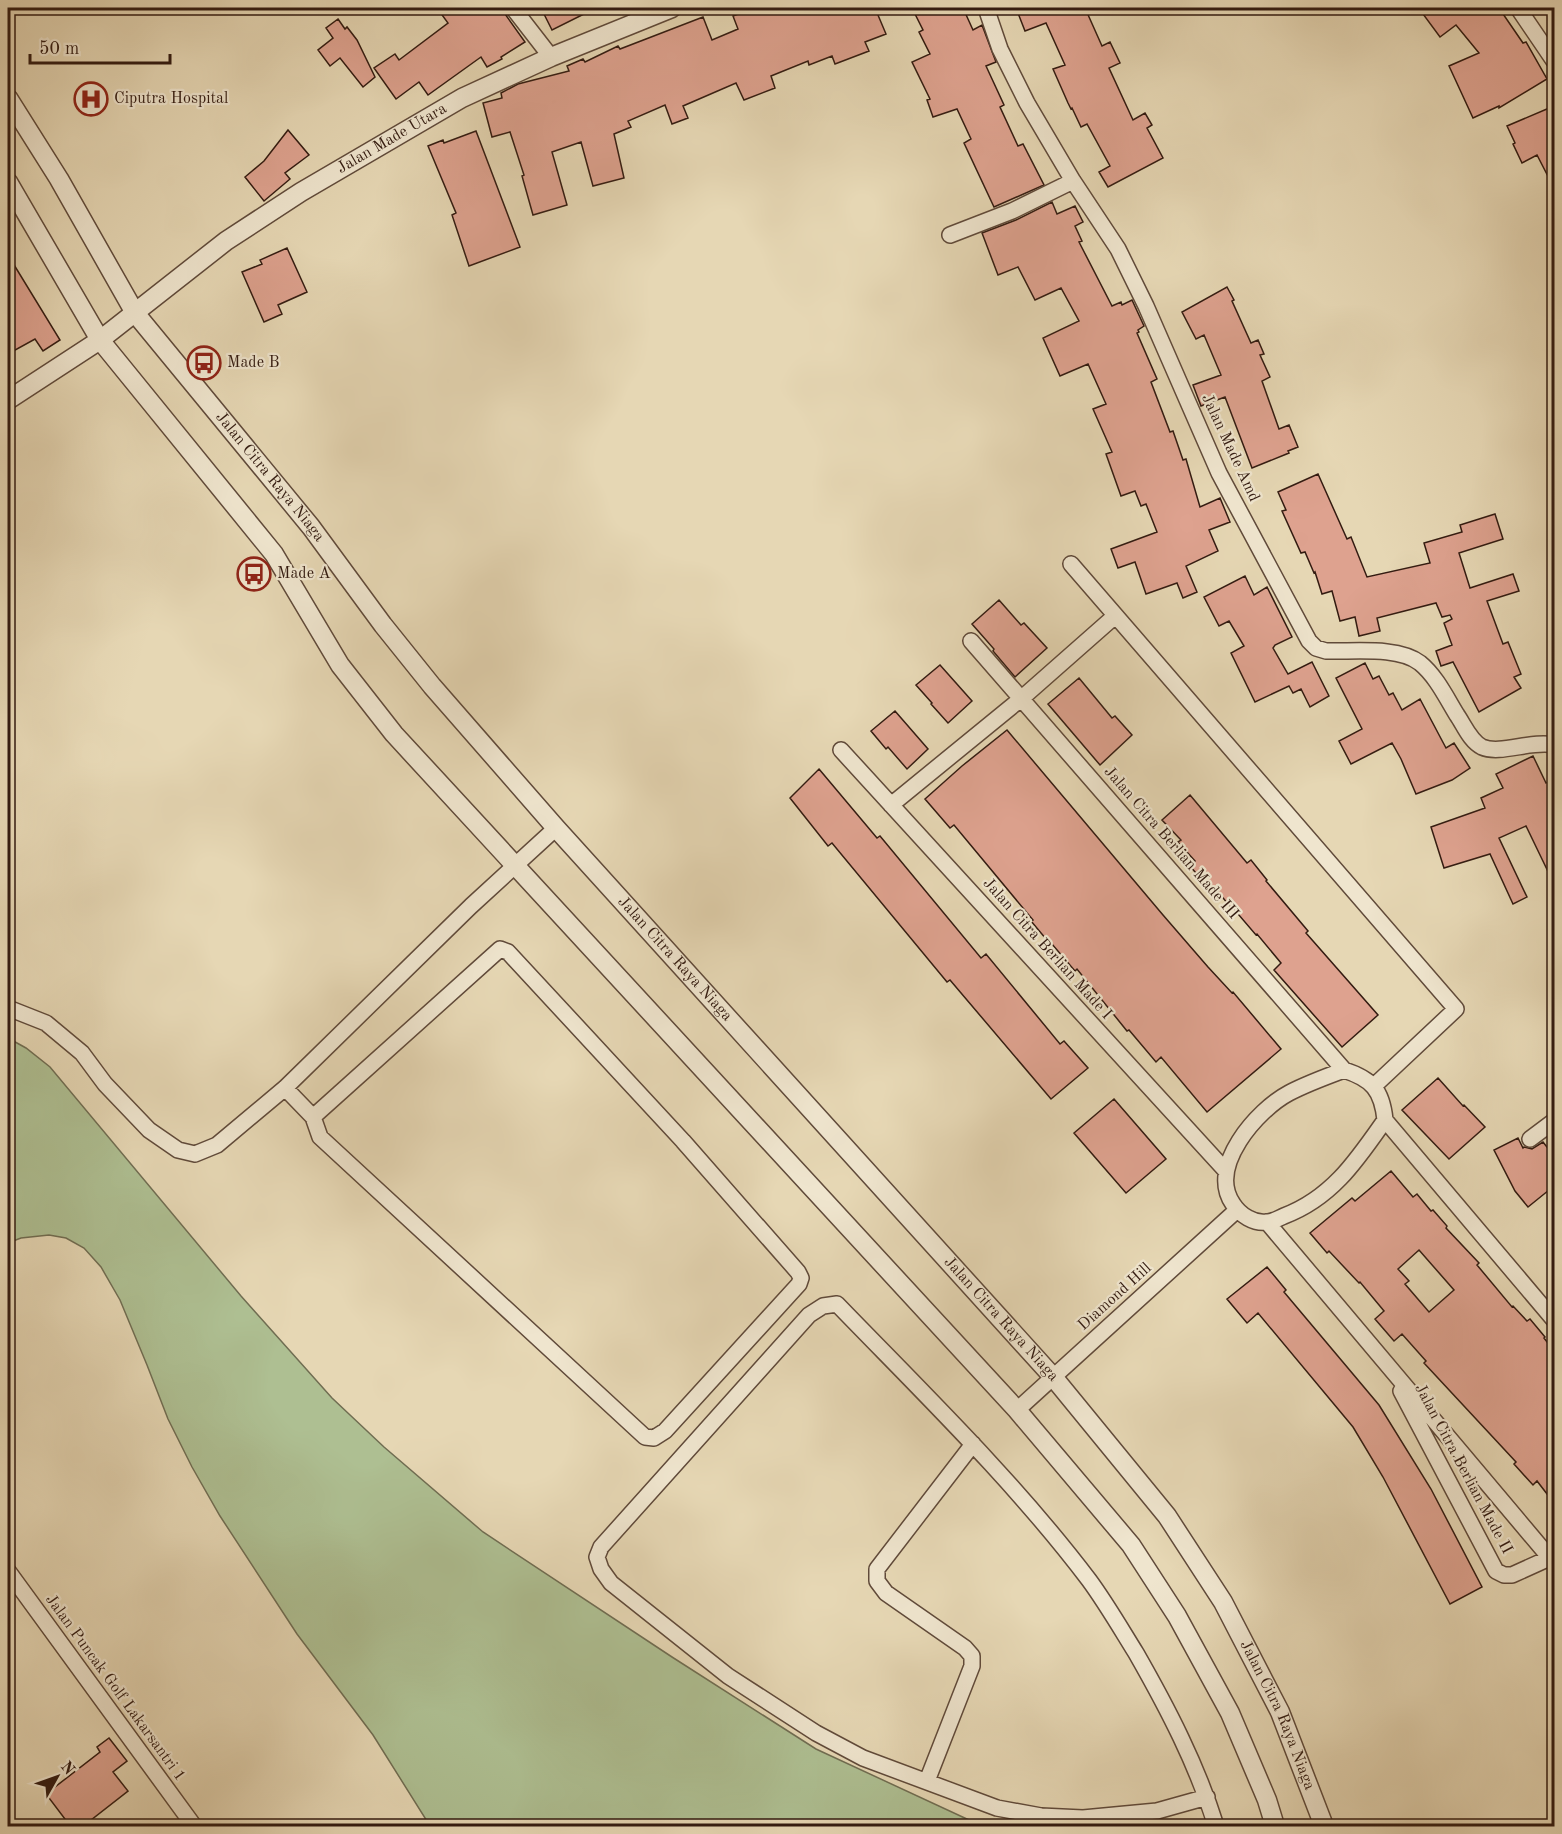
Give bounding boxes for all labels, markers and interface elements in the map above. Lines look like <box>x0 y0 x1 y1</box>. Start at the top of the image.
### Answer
scale bar <box>30 27 170 65</box>
text: 50 m <box>39 40 79 58</box>
hospital icon: Ciputra Hospital <box>73 81 109 117</box>
place label: Ciputra Hospital <box>114 91 228 107</box>
street label: Jalan Made Utara <box>334 101 450 177</box>
bus stop icon: Made B <box>186 345 222 381</box>
place label: Made B <box>227 355 280 371</box>
street label: Jalan Made Amd <box>1198 392 1262 504</box>
street label: Jalan Citra Raya Niaga <box>212 409 327 545</box>
bus stop icon: Made A <box>236 556 272 592</box>
place label: Made A <box>277 566 331 582</box>
street label: Jalan Citra Berlian Made III <box>1100 764 1242 922</box>
street label: Jalan Citra Berlian Made I <box>980 875 1114 1023</box>
street label: Jalan Citra Raya Niaga <box>614 894 735 1025</box>
street label: Jalan Citra Raya Niaga <box>941 1254 1061 1385</box>
street label: Diamond Hill <box>1075 1260 1155 1334</box>
street label: Jalan Citra Berlian Made II <box>1411 1381 1515 1557</box>
street label: Jalan Puncak Golf Lakarsantri 1 <box>42 1592 188 1784</box>
street label: Jalan Citra Raya Niaga <box>1236 1638 1317 1792</box>
north arrow <box>27 1747 87 1807</box>
text: N <box>57 1759 78 1779</box>

